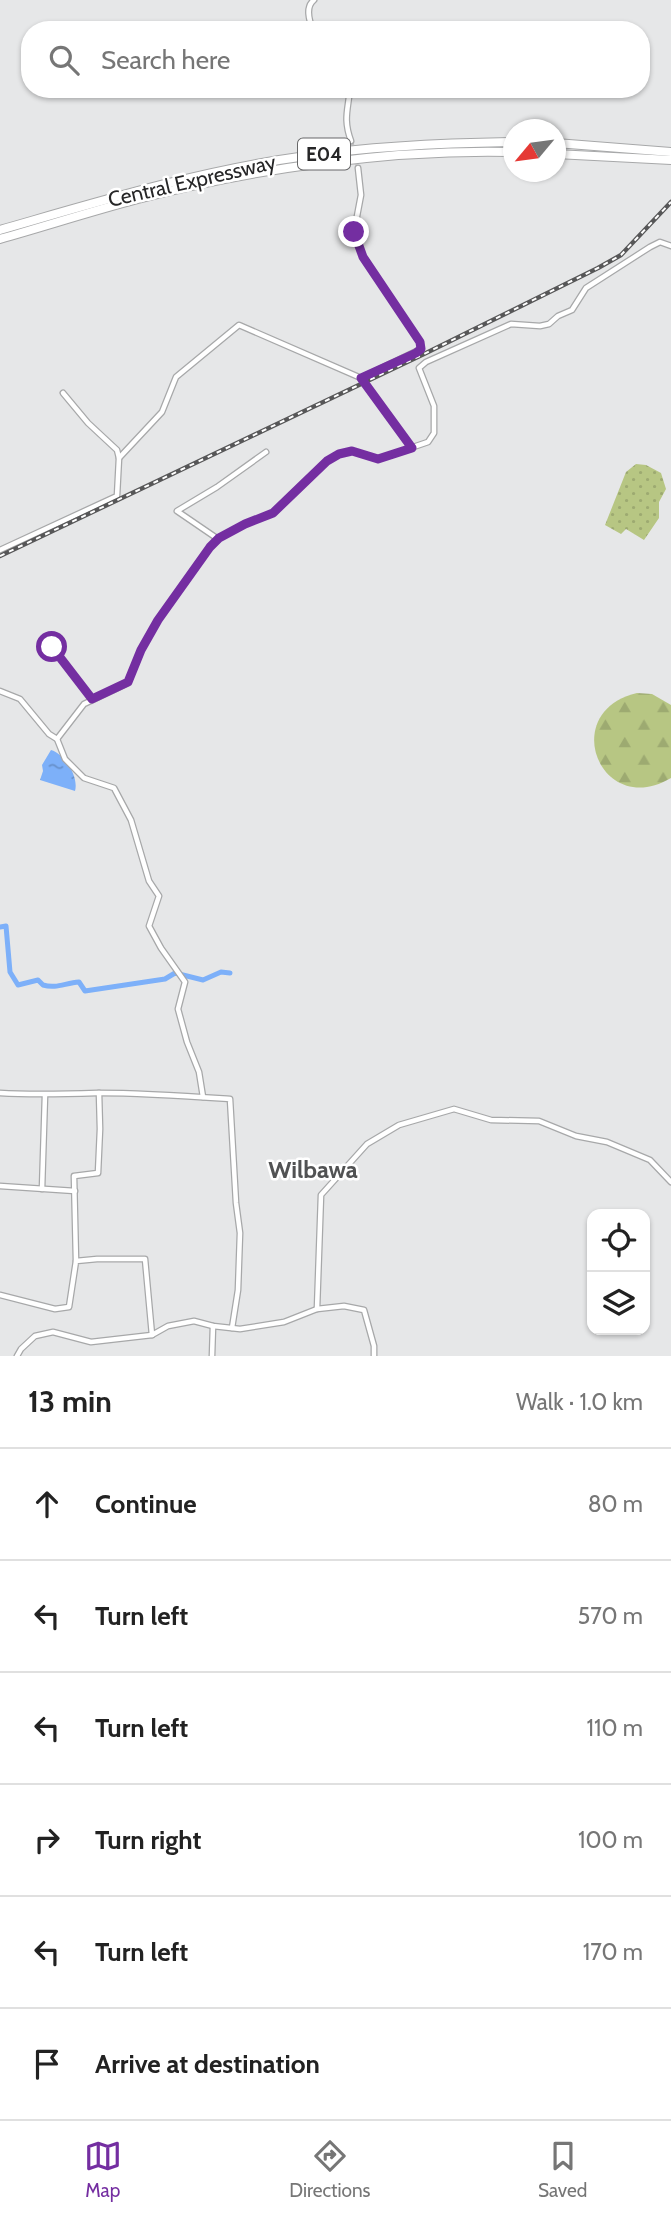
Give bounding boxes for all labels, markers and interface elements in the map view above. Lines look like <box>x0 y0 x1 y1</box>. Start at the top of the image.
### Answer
search box <box>21 21 650 98</box>
icon: search <box>45 41 83 79</box>
text: Search here <box>101 44 230 76</box>
north arrow <box>503 119 566 182</box>
road number: E04 <box>298 138 350 170</box>
street label: Central Expressway <box>106 149 279 212</box>
route end <box>338 216 369 247</box>
route start <box>36 631 67 662</box>
district label: Wilbawa <box>268 1155 358 1184</box>
map controls <box>587 1209 650 1335</box>
button: locate <box>587 1209 650 1272</box>
button: layers <box>587 1272 650 1335</box>
text: 13 min <box>28 1383 112 1420</box>
text: Walk · 1.0 km <box>516 1388 643 1416</box>
icon: ahead <box>28 1485 66 1523</box>
text: Continue <box>95 1488 197 1520</box>
text: 80 m <box>588 1490 643 1518</box>
icon: left <box>28 1597 66 1635</box>
text: Turn left <box>95 1600 188 1632</box>
text: 570 m <box>578 1602 643 1630</box>
icon: left <box>28 1709 66 1747</box>
text: Turn left <box>95 1712 188 1744</box>
text: 110 m <box>587 1714 643 1742</box>
icon: right <box>28 1821 66 1859</box>
text: Turn right <box>95 1824 201 1856</box>
text: 100 m <box>578 1826 643 1854</box>
icon: left <box>28 1933 66 1971</box>
text: Turn left <box>95 1936 188 1968</box>
text: 170 m <box>583 1938 643 1966</box>
icon: arrive <box>28 2045 66 2083</box>
text: Arrive at destination <box>95 2048 320 2080</box>
tab: Map <box>84 2137 122 2202</box>
tab: Directions <box>289 2137 370 2202</box>
tab: Saved <box>538 2137 587 2202</box>

